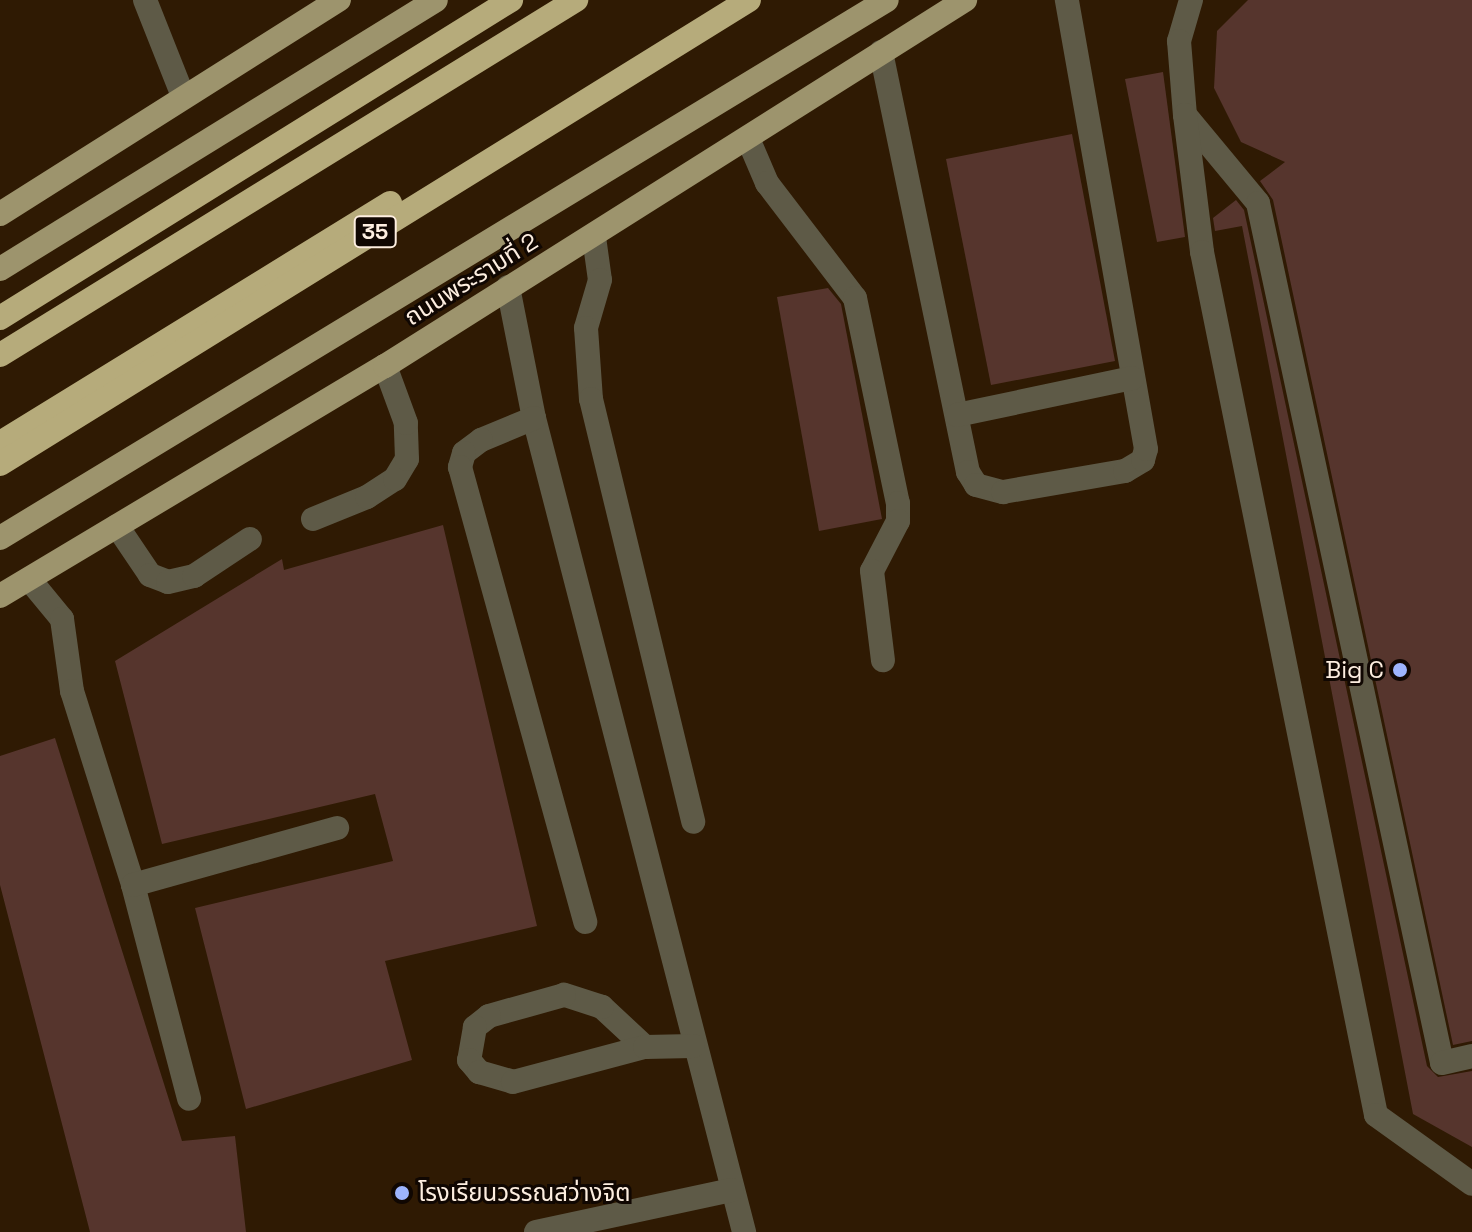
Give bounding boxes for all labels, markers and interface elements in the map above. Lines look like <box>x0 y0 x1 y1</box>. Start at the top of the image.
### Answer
road number: 35 <box>353 214 397 250</box>
street label: ถนนพระรามที่ 2 <box>399 227 543 331</box>
place label: Big C <box>1325 656 1384 684</box>
marker: Big C <box>1391 661 1409 679</box>
place label: โรงเรียนวรรณสว่างจิต <box>418 1179 631 1207</box>
marker: โรงเรียนวรรณสว่างจิต <box>393 1184 411 1202</box>

